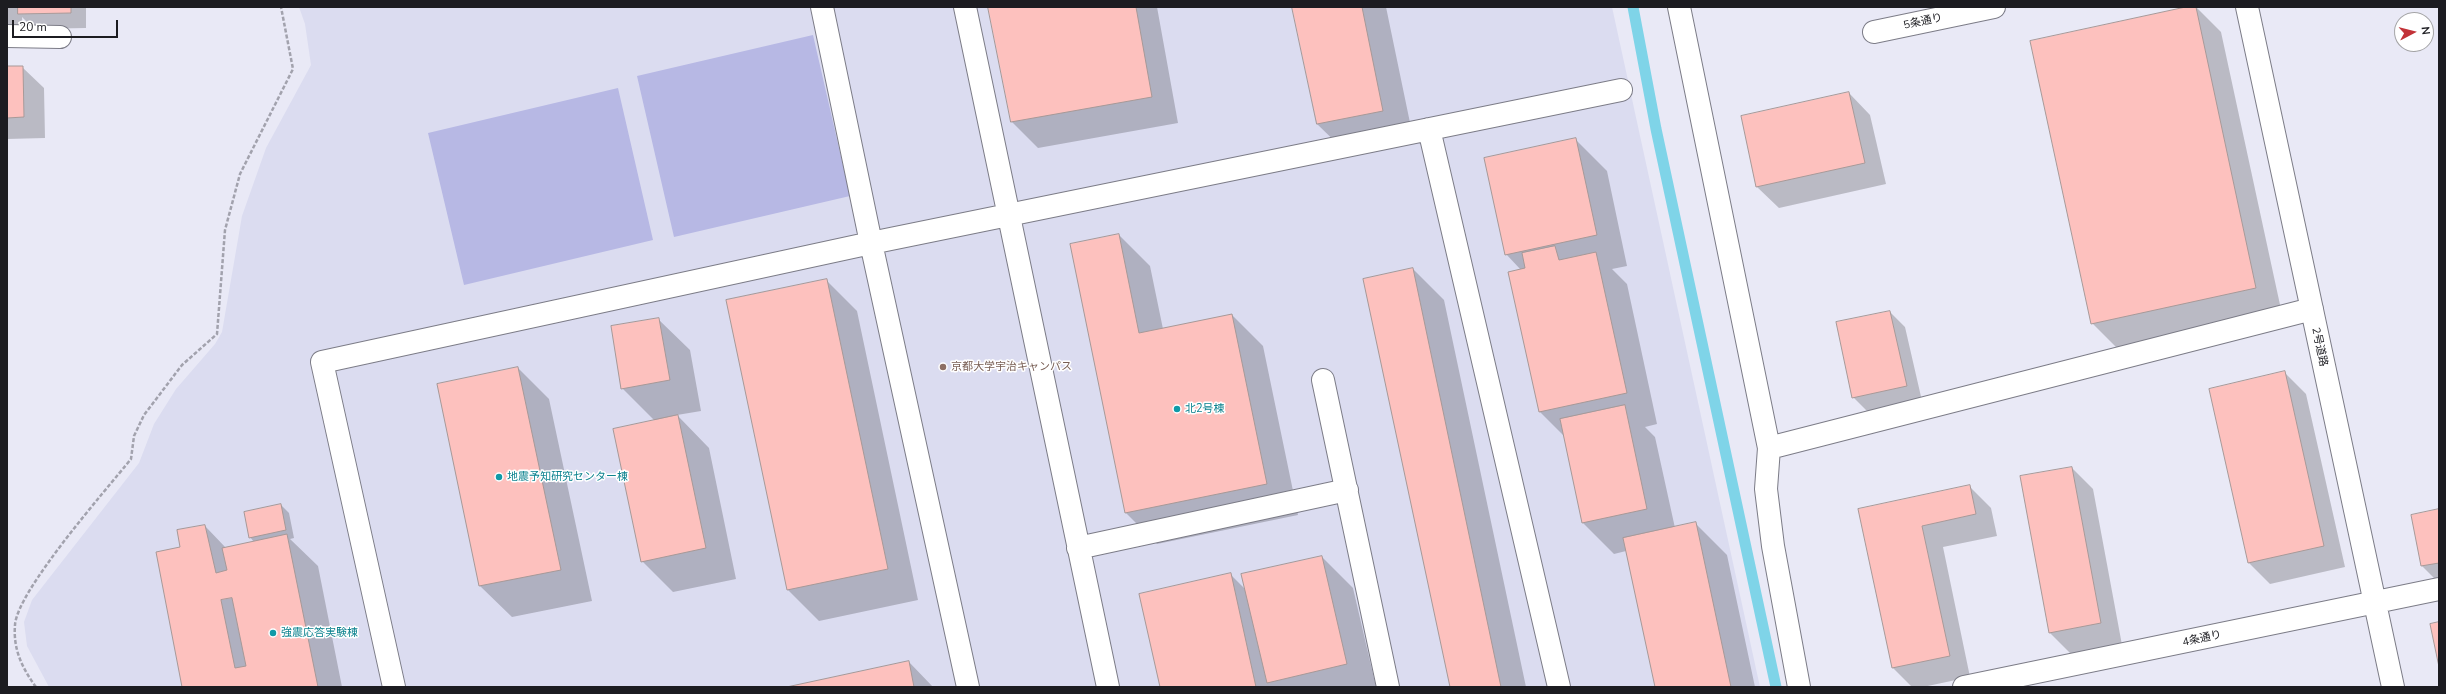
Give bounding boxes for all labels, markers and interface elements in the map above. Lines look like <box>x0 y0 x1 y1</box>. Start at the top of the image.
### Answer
street label: 5条通り <box>1902 11 1944 33</box>
scale bar <box>14 12 120 38</box>
north arrow <box>2394 12 2434 52</box>
text: 20 m <box>19 19 47 35</box>
text: N <box>2417 26 2433 36</box>
street label: 2号道路 <box>2308 326 2330 368</box>
place label: 京都大学宇治キャンパス <box>951 360 1072 374</box>
marker: 京都大学宇治キャンパス <box>938 362 948 372</box>
place label: 北2号棟 <box>1185 402 1225 416</box>
marker: 北2号棟 <box>1172 404 1182 414</box>
place label: 地震予知研究センター棟 <box>507 470 628 484</box>
marker: 地震予知研究センター棟 <box>494 472 504 482</box>
place label: 強震応答実験棟 <box>281 626 358 640</box>
marker: 強震応答実験棟 <box>268 628 278 638</box>
street label: 4条通り <box>2181 628 2223 650</box>

